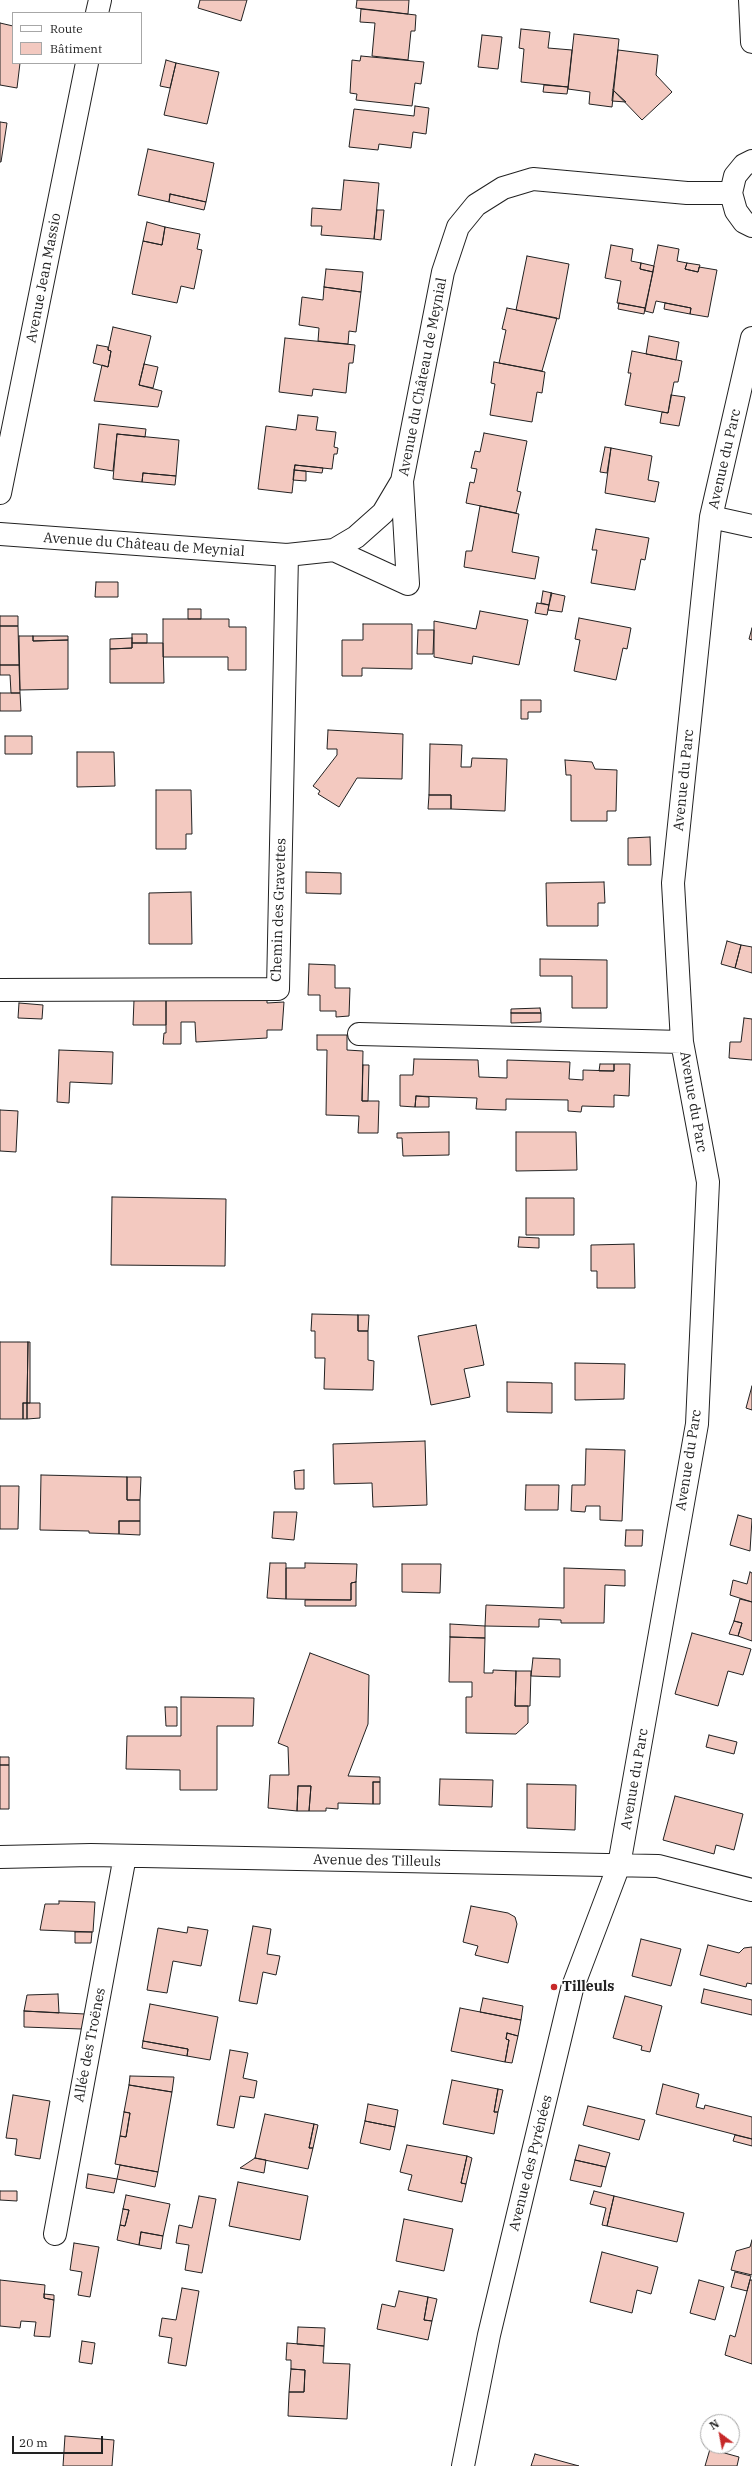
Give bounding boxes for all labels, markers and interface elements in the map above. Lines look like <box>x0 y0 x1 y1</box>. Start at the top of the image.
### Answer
legend <box>12 12 142 64</box>
text: Route <box>50 21 83 36</box>
text: Bâtiment <box>50 41 102 56</box>
street label: Avenue Jean Massio <box>23 212 65 344</box>
street label: Avenue du Château de Meynial <box>395 276 451 478</box>
street label: Avenue du Parc <box>705 407 745 511</box>
street label: Avenue du Château de Meynial <box>43 530 245 560</box>
street label: Avenue du Parc <box>670 728 698 832</box>
street label: Chemin des Gravettes <box>268 838 290 982</box>
street label: Avenue du Parc <box>676 1050 710 1154</box>
street label: Avenue du Parc <box>673 1408 705 1512</box>
street label: Avenue du Parc <box>618 1727 652 1831</box>
street label: Avenue des Tilleuls <box>313 1851 441 1871</box>
place label: Tilleuls <box>562 1979 614 1995</box>
marker: Tilleuls <box>549 1982 559 1992</box>
street label: Allée des Troënes <box>71 1986 109 2104</box>
street label: Avenue des Pyrénées <box>506 2093 556 2233</box>
north arrow <box>700 2414 740 2454</box>
text: N <box>707 2416 722 2433</box>
scale bar <box>14 2428 105 2454</box>
text: 20 m <box>19 2435 48 2450</box>

